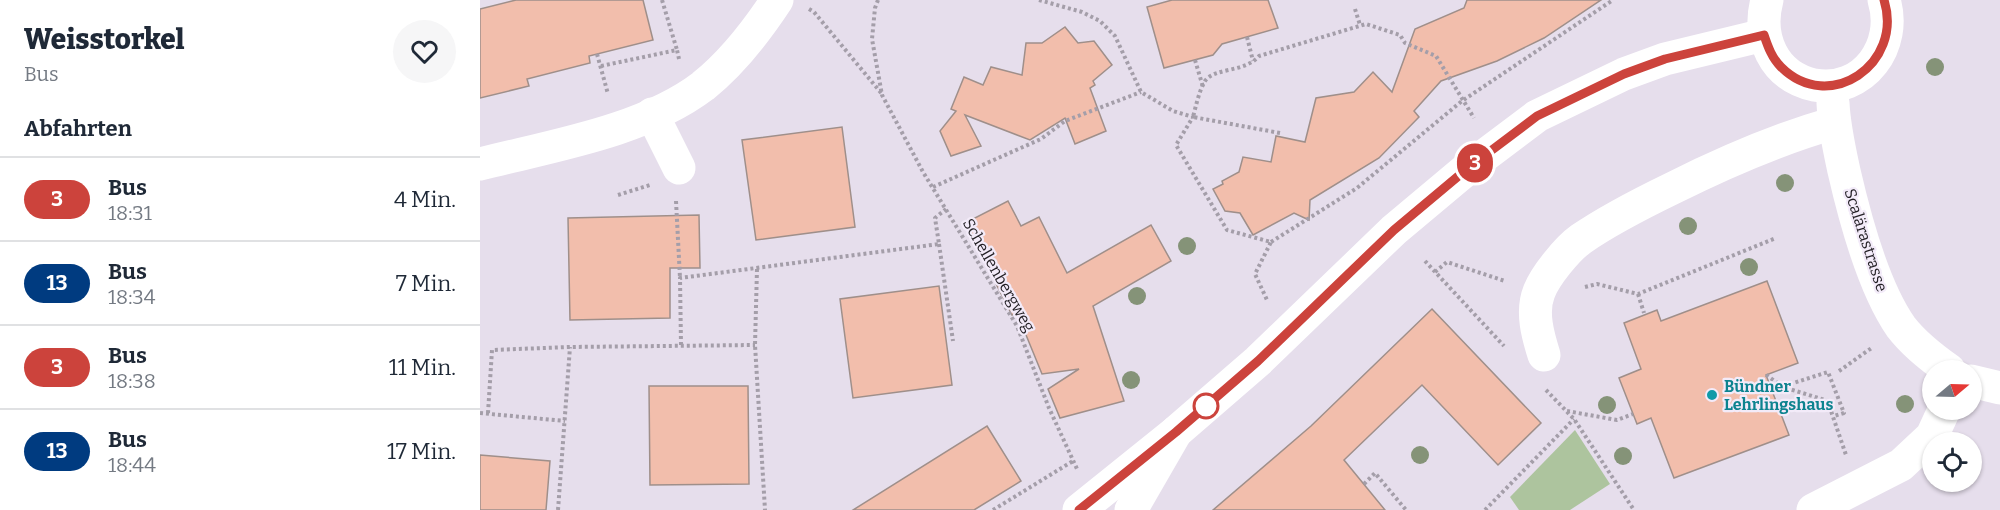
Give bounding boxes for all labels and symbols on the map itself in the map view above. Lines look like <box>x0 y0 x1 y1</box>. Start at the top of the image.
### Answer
line badge: 3 <box>1456 144 1494 182</box>
street label: Scalärastrasse <box>1840 186 1892 294</box>
street label: Schellenbergweg <box>959 215 1039 335</box>
north arrow <box>1922 360 1982 420</box>
place label: Bündner Lehrlingshaus <box>1724 377 1833 414</box>
marker: Bündner Lehrlingshaus <box>1705 388 1719 402</box>
unlabelled marker <box>1193 393 1219 419</box>

